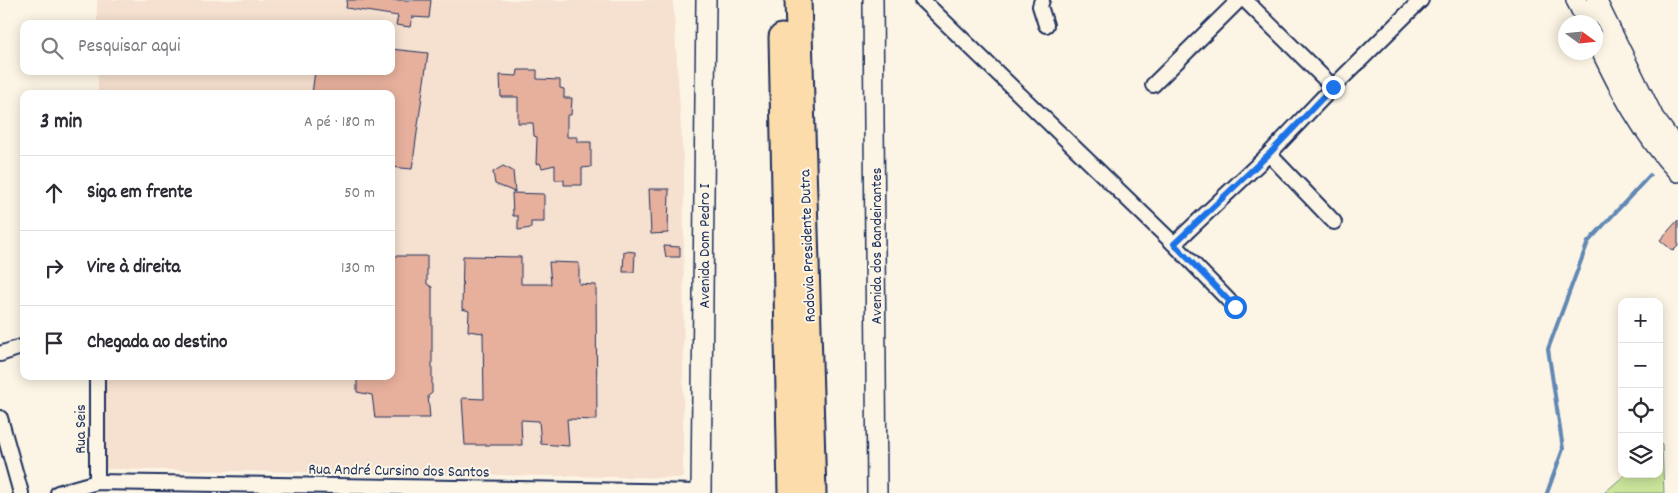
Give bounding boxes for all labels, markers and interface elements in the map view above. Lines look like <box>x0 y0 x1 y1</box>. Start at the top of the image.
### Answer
north arrow <box>1558 15 1603 60</box>
search box <box>20 20 395 75</box>
icon: search <box>38 34 66 62</box>
text: Pesquisar aqui <box>78 34 180 61</box>
route end <box>1322 76 1345 99</box>
text: 3 min <box>40 108 82 138</box>
text: A pé · 180 m <box>304 111 375 134</box>
street label: Avenida dos Bandeirantes <box>866 167 889 324</box>
street label: Rodovia Presidente Dutra <box>794 168 823 323</box>
icon: ahead <box>40 179 68 207</box>
text: Siga em frente <box>87 180 192 207</box>
text: 50 m <box>344 182 375 205</box>
street label: Avenida Dom Pedro I <box>694 183 717 308</box>
icon: right <box>40 254 68 282</box>
text: Vire à direita <box>87 255 180 282</box>
text: 130 m <box>341 257 375 280</box>
route start <box>1224 296 1247 319</box>
map controls <box>1618 298 1663 478</box>
button: + <box>1618 298 1663 343</box>
icon: arrive <box>40 329 68 357</box>
text: Chegada ao destino <box>87 330 228 357</box>
button: − <box>1618 343 1663 388</box>
button: locate <box>1618 388 1663 433</box>
street label: Rua Seis <box>70 404 93 454</box>
button: layers <box>1618 433 1663 478</box>
street label: Rua André Cursino dos Santos <box>308 458 490 485</box>

